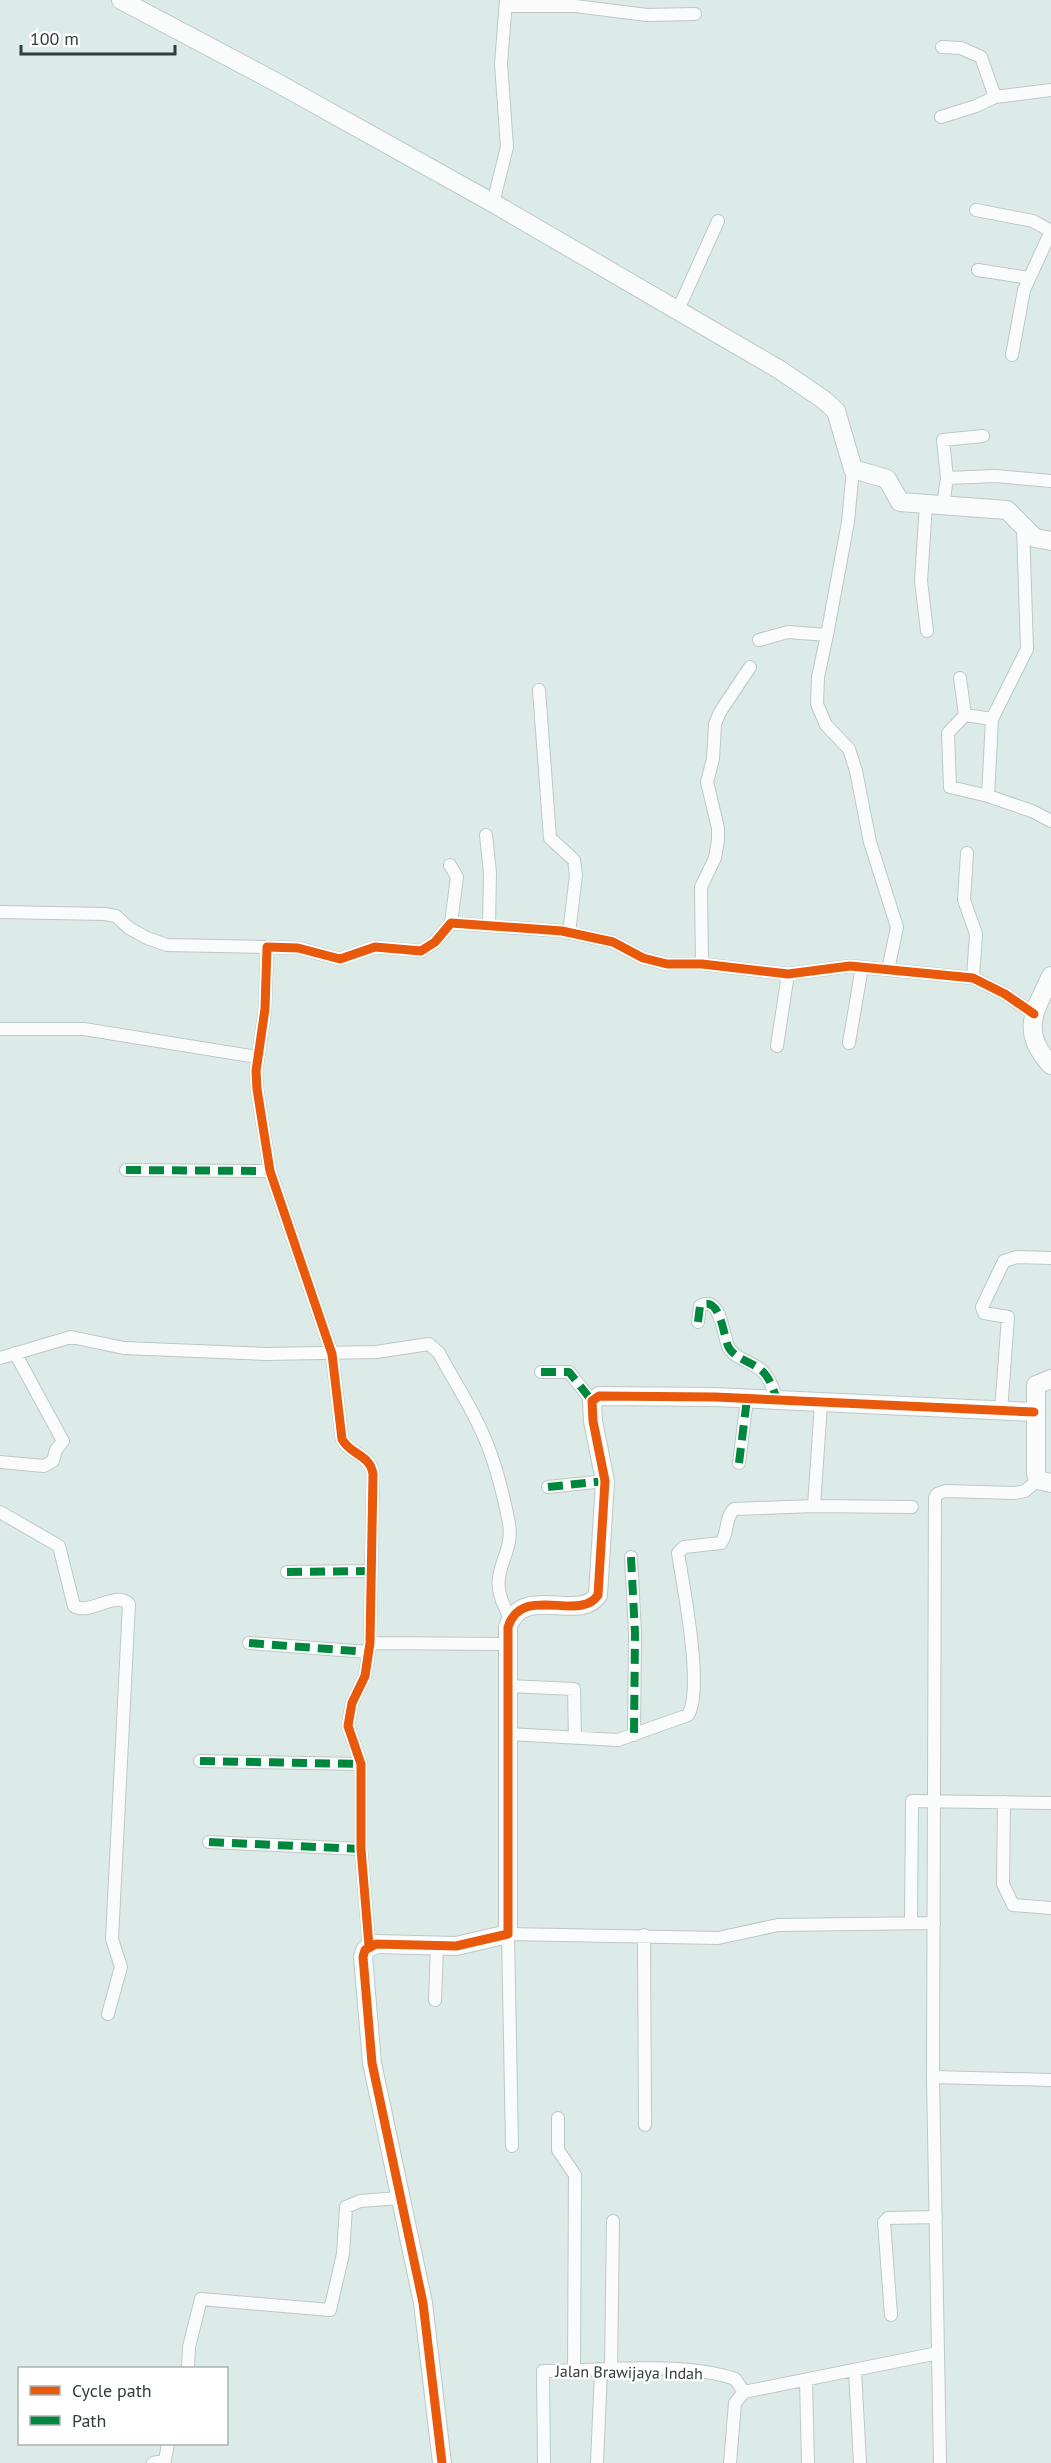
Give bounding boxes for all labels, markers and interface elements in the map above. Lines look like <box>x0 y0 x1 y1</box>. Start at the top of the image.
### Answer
scale bar <box>21 18 176 56</box>
text: 100 m <box>30 27 79 50</box>
street label: Jalan Brawijaya Indah <box>554 2361 703 2383</box>
legend <box>18 2367 228 2445</box>
text: Cycle path <box>72 2379 152 2402</box>
text: Path <box>72 2409 106 2432</box>

